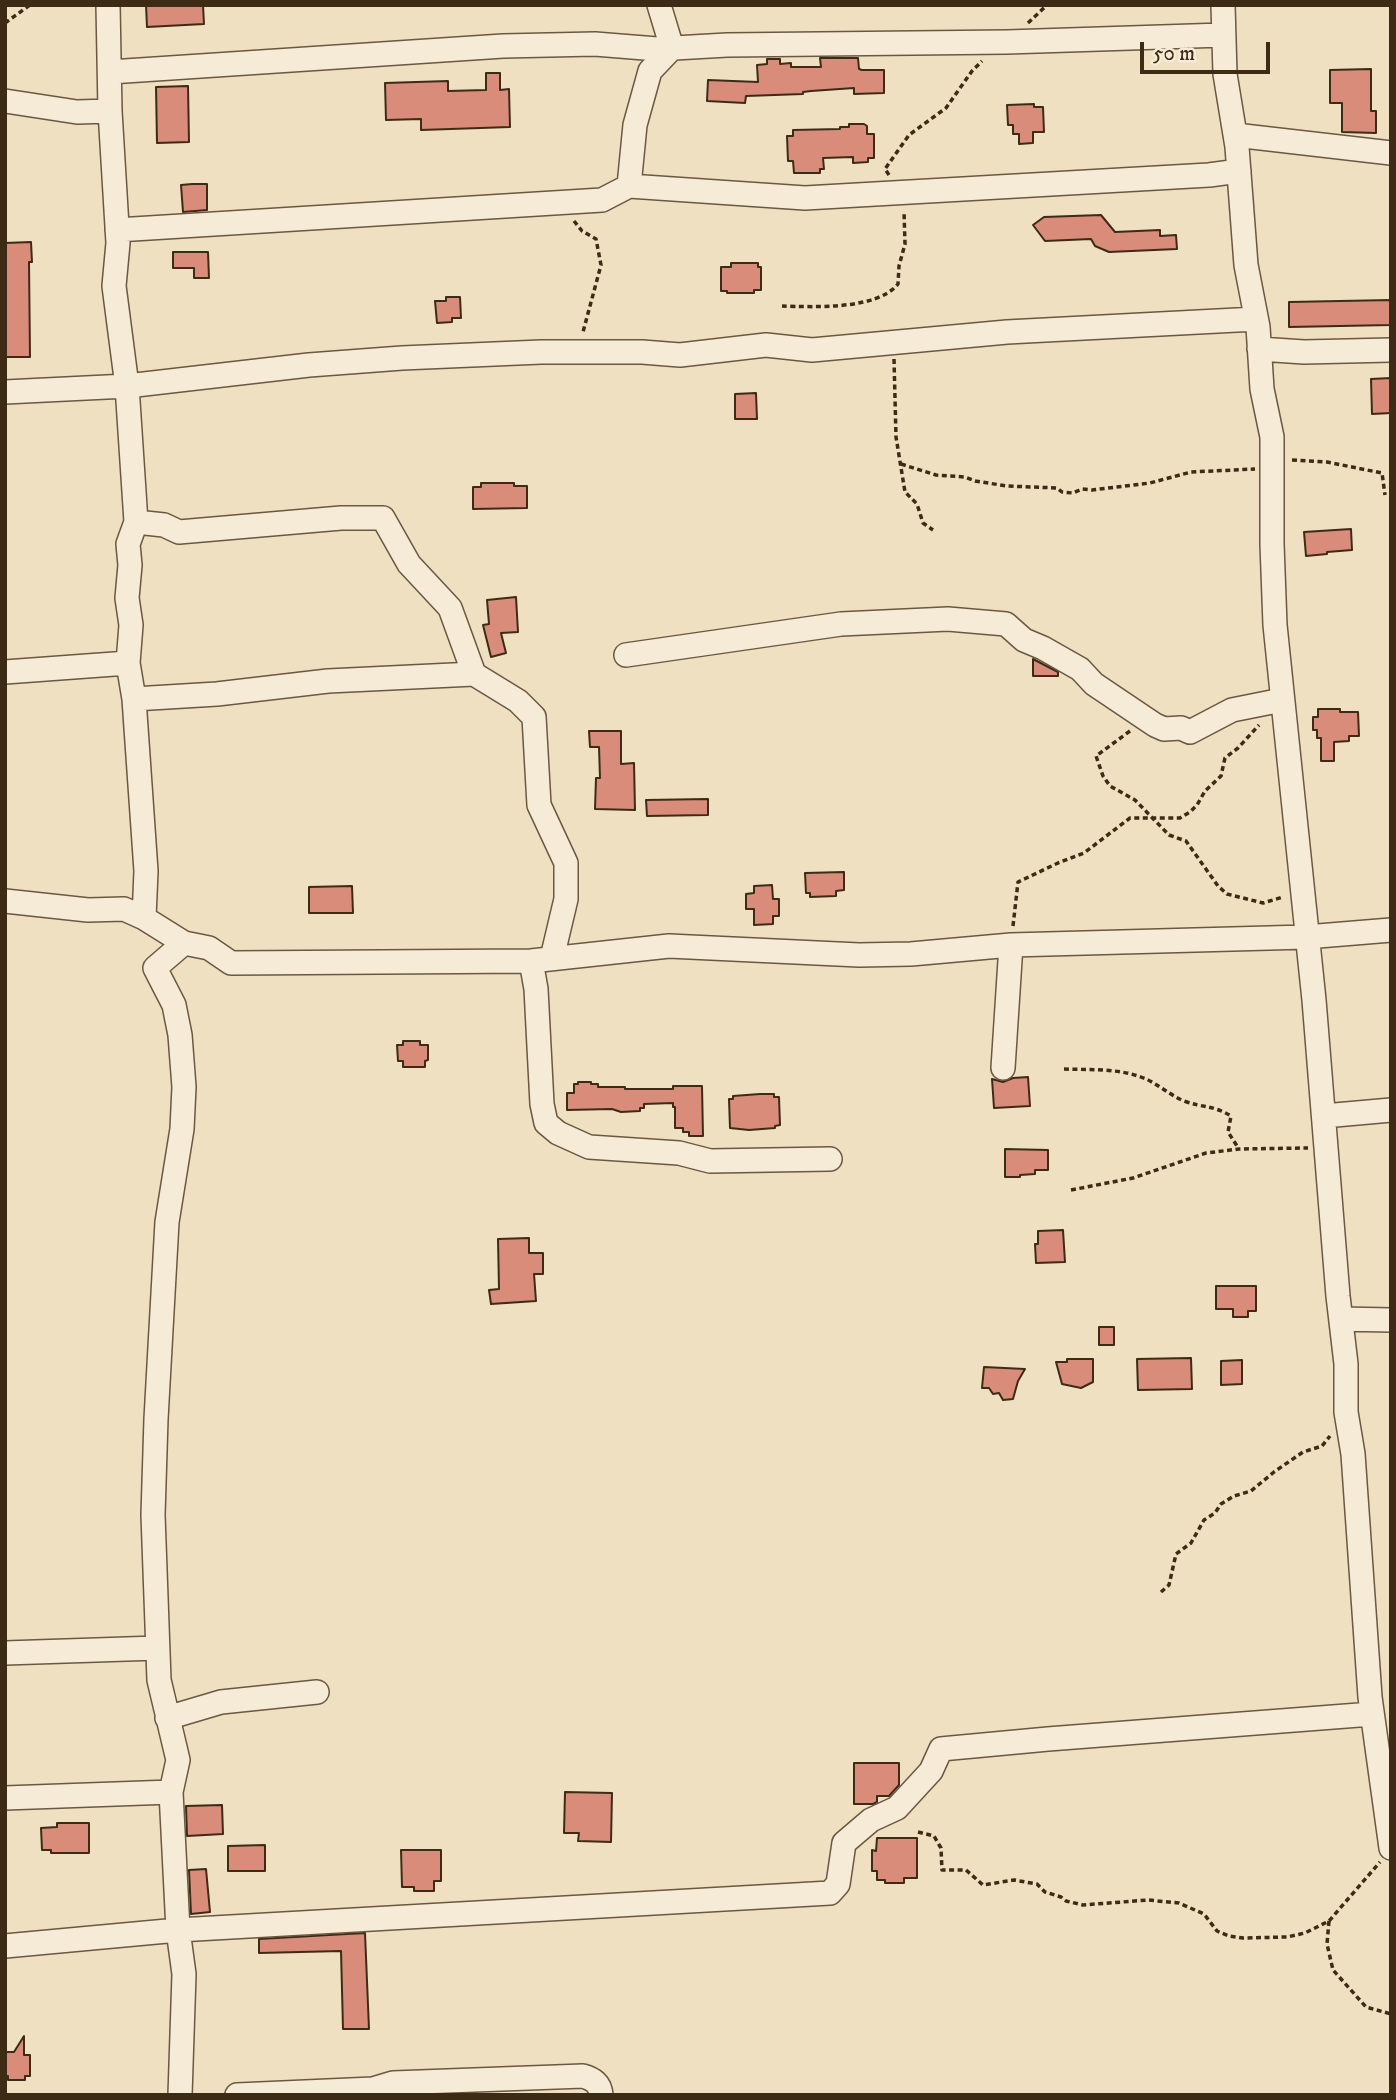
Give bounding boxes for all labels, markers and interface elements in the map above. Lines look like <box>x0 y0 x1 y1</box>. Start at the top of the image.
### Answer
scale bar <box>1144 28 1274 72</box>
text: 50 m <box>1153 41 1195 67</box>

